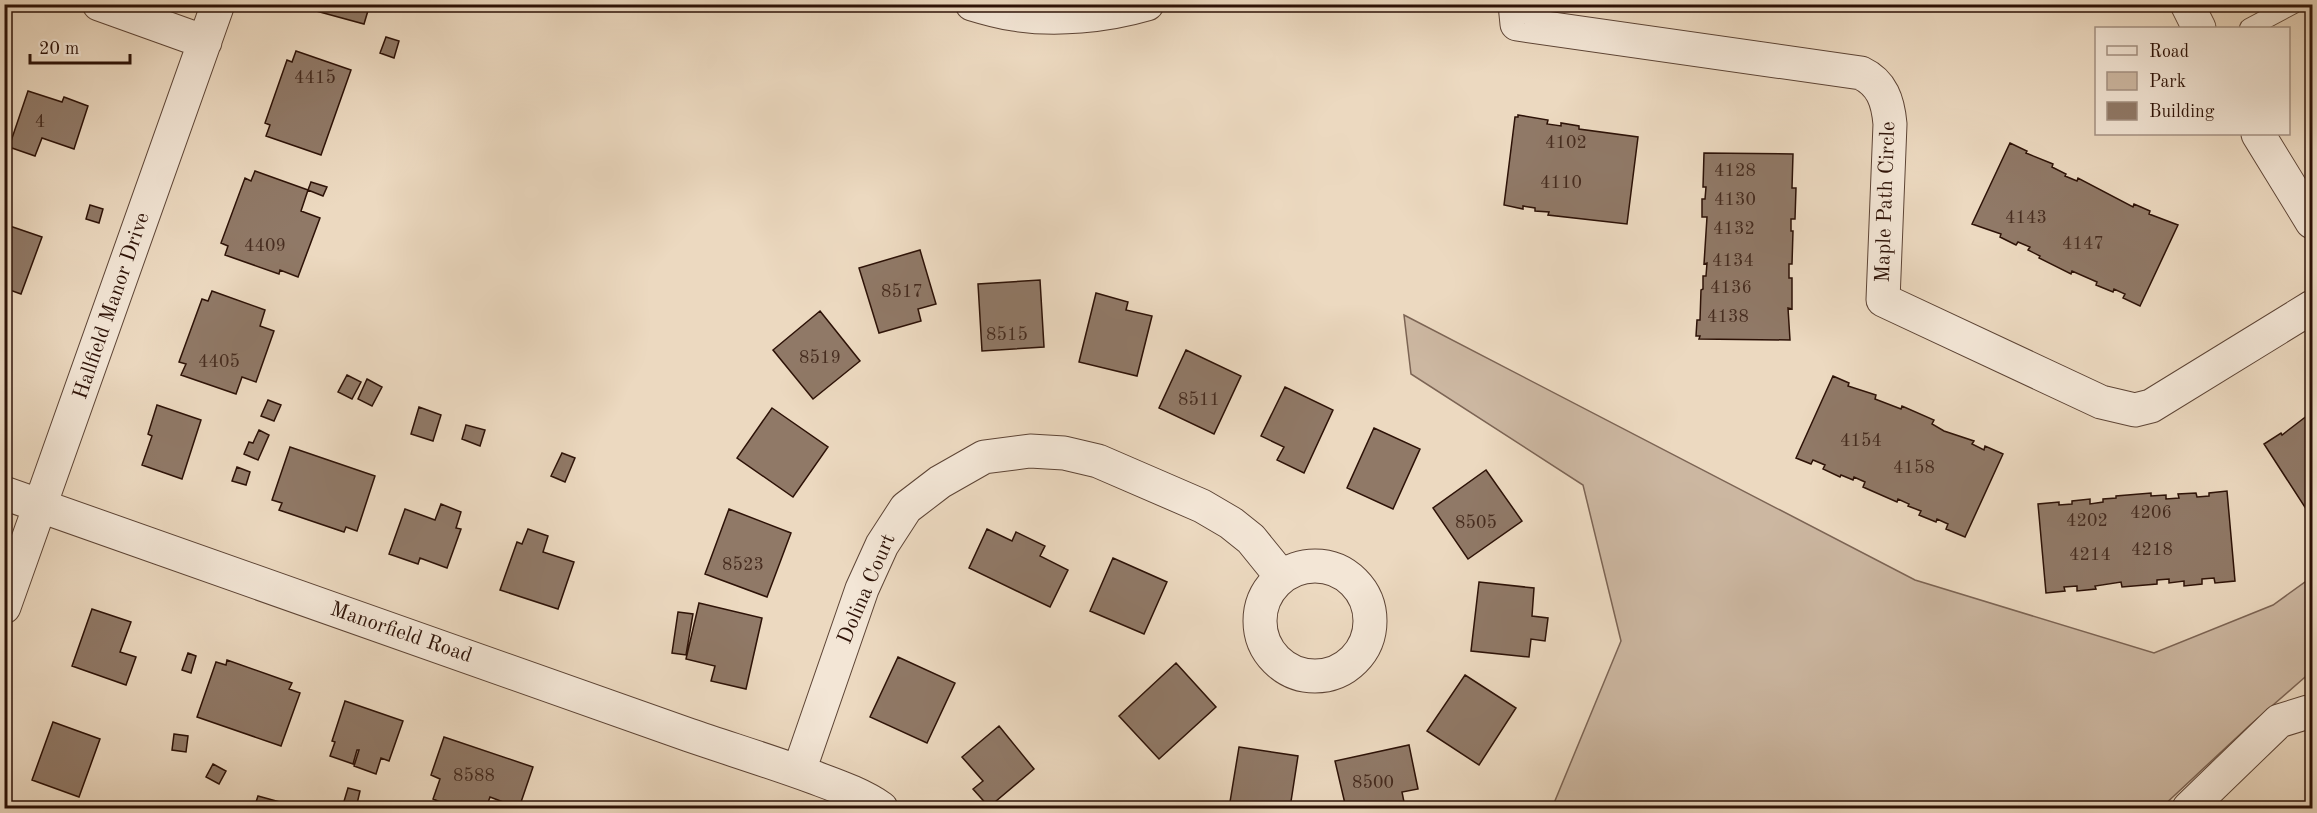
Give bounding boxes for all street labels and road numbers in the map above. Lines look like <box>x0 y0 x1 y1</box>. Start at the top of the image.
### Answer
street label: Maple Path Circle <box>1873 121 1899 283</box>
street label: Hallfield Manor Drive <box>70 210 154 402</box>
street label: Dolina Court <box>834 531 900 647</box>
street label: Manorfield Road <box>327 599 475 667</box>

